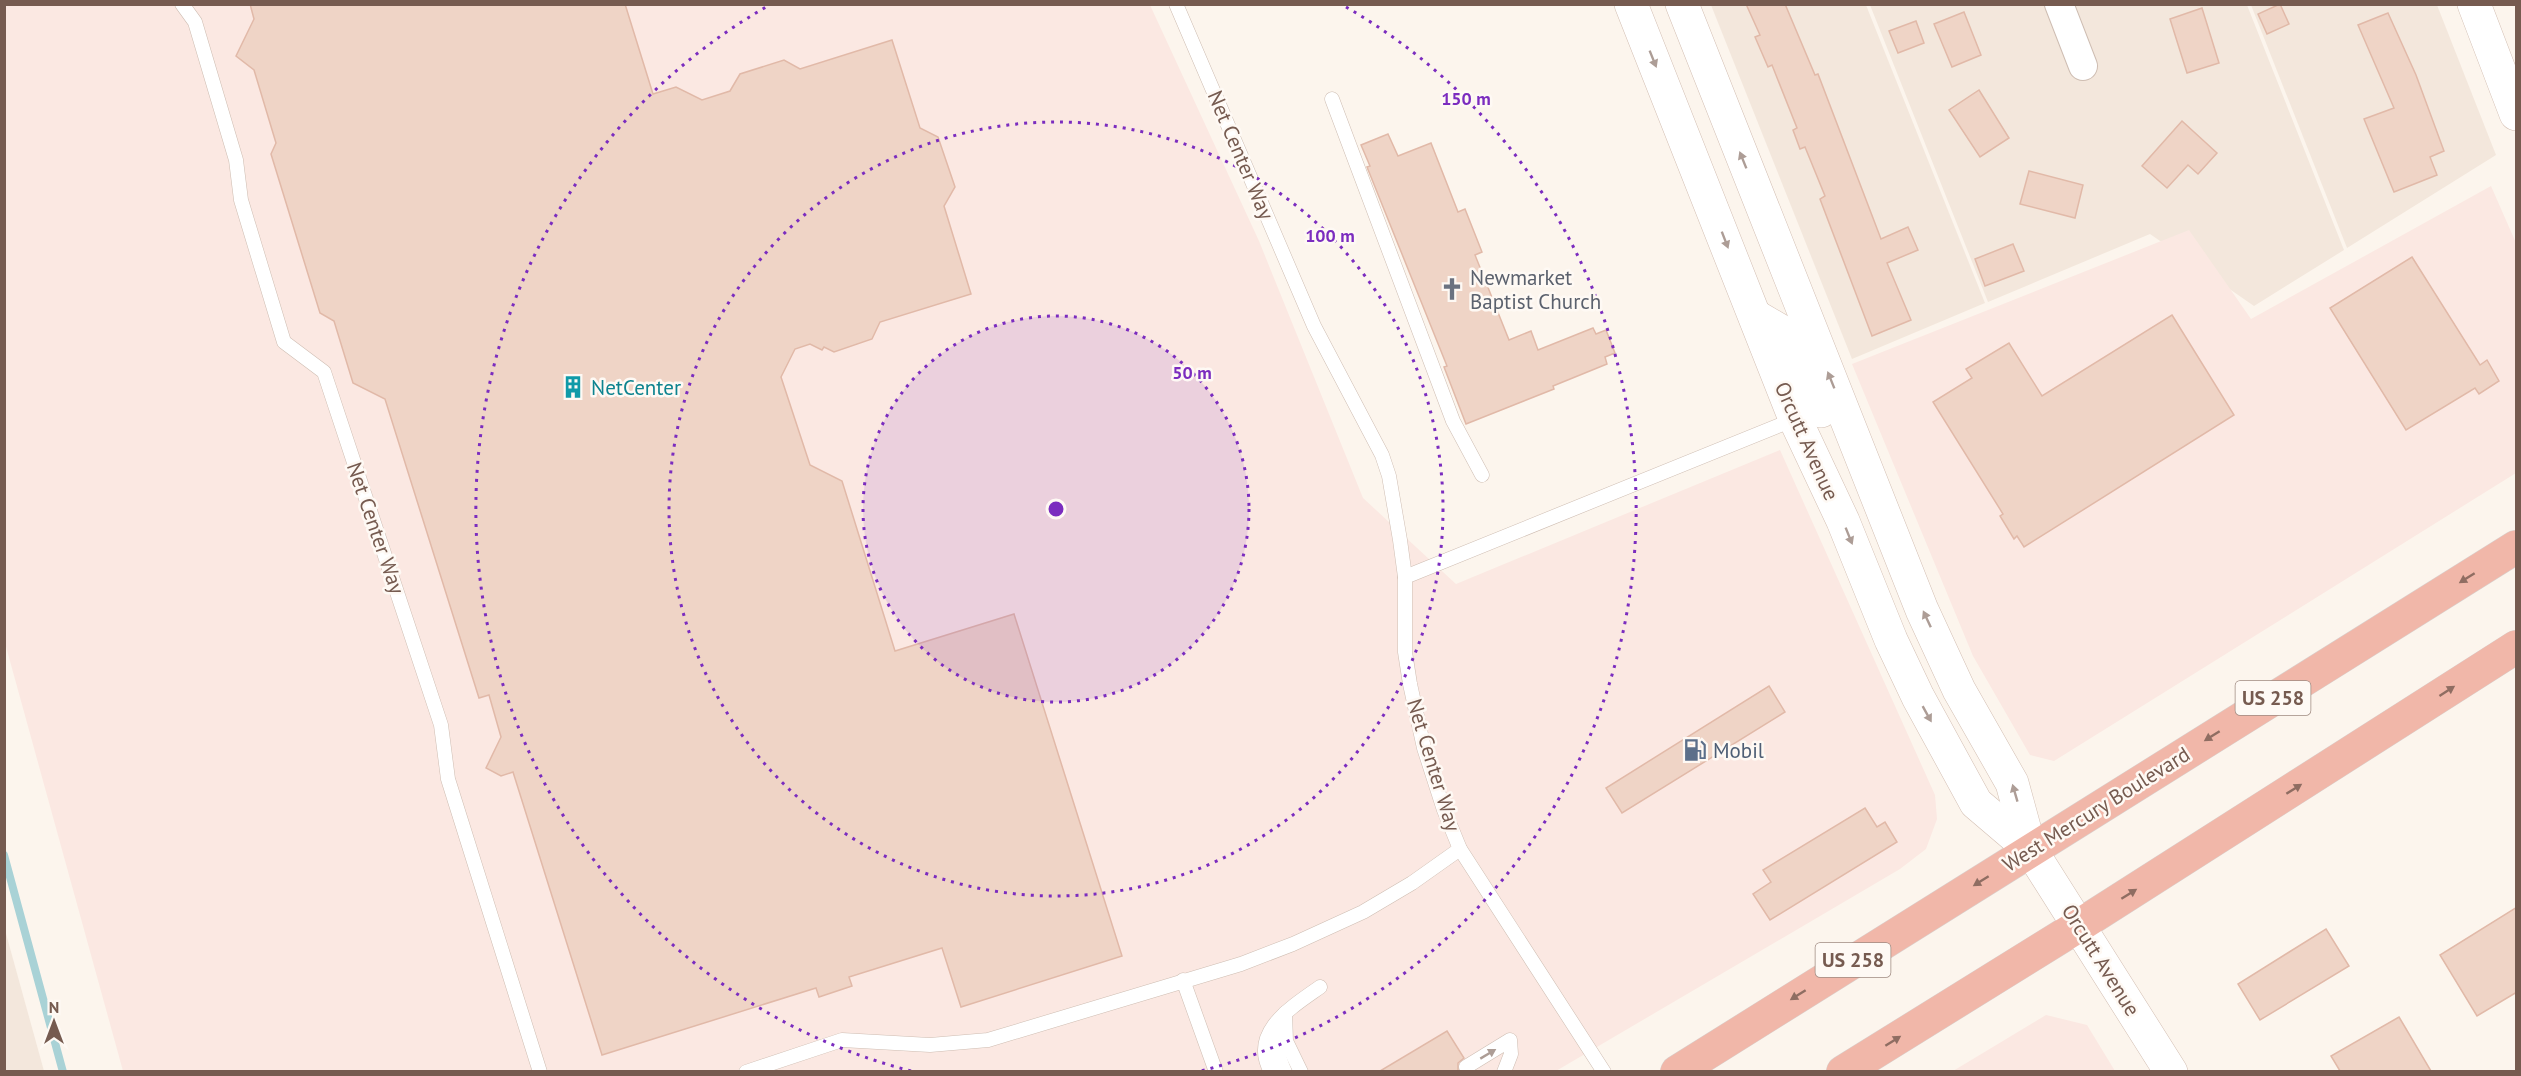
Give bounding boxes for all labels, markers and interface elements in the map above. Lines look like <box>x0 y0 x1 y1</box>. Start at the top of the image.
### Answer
one-way arrow <box>1649 50 1658 68</box>
street label: Net Center Way <box>1202 86 1280 224</box>
text: 150 m <box>1441 87 1491 110</box>
one-way arrow <box>1738 150 1748 168</box>
text: 100 m <box>1305 224 1355 247</box>
one-way arrow <box>1720 231 1730 249</box>
place label: Newmarket Baptist Church <box>1470 264 1601 315</box>
church icon: Newmarket Baptist Church <box>1439 276 1465 302</box>
text: 50 m <box>1172 361 1212 384</box>
one-way arrow <box>1826 370 1836 388</box>
building icon: NetCenter <box>560 374 586 400</box>
place label: NetCenter <box>591 374 681 401</box>
street label: Orcutt Avenue <box>1769 377 1845 505</box>
street label: Net Center Way <box>341 459 411 598</box>
centre of rings <box>1046 499 1066 519</box>
one-way arrow <box>1845 527 1854 545</box>
one-way arrow <box>2459 573 2475 584</box>
one-way arrow <box>1922 611 1931 628</box>
road number: US 258 <box>2236 681 2310 715</box>
one-way arrow <box>2439 686 2455 697</box>
street label: Net Center Way <box>1401 695 1467 835</box>
one-way arrow <box>1922 706 1932 723</box>
one-way arrow <box>2204 731 2220 742</box>
fuel station icon: Mobil <box>1682 737 1708 763</box>
place label: Mobil <box>1713 737 1764 764</box>
street label: West Mercury Boulevard <box>1997 740 2195 878</box>
one-way arrow <box>2009 784 2019 802</box>
one-way arrow <box>2286 784 2302 795</box>
one-way arrow <box>1972 875 1989 886</box>
one-way arrow <box>2121 888 2138 899</box>
street label: Orcutt Avenue <box>2056 899 2146 1021</box>
road number: US 258 <box>1816 943 1890 977</box>
one-way arrow <box>1790 990 1806 1001</box>
north arrow <box>24 992 84 1052</box>
text: N <box>49 997 59 1017</box>
one-way arrow <box>1885 1035 1901 1046</box>
one-way arrow <box>1480 1048 1496 1059</box>

